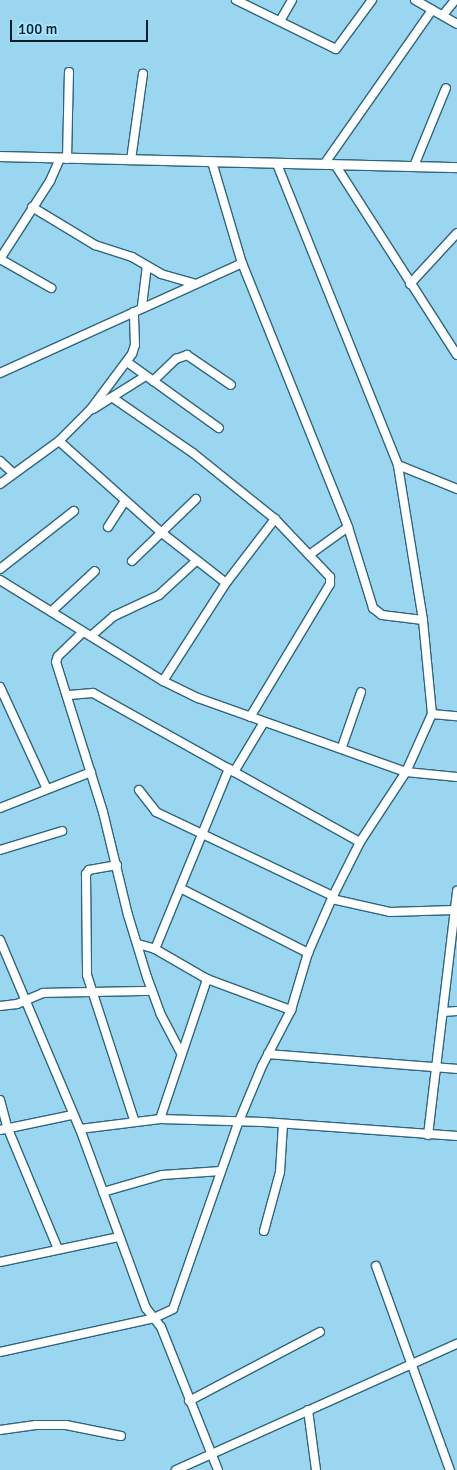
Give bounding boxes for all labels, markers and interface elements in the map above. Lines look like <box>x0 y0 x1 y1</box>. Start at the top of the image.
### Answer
scale bar <box>12 10 150 42</box>
text: 100 m <box>18 20 58 38</box>

